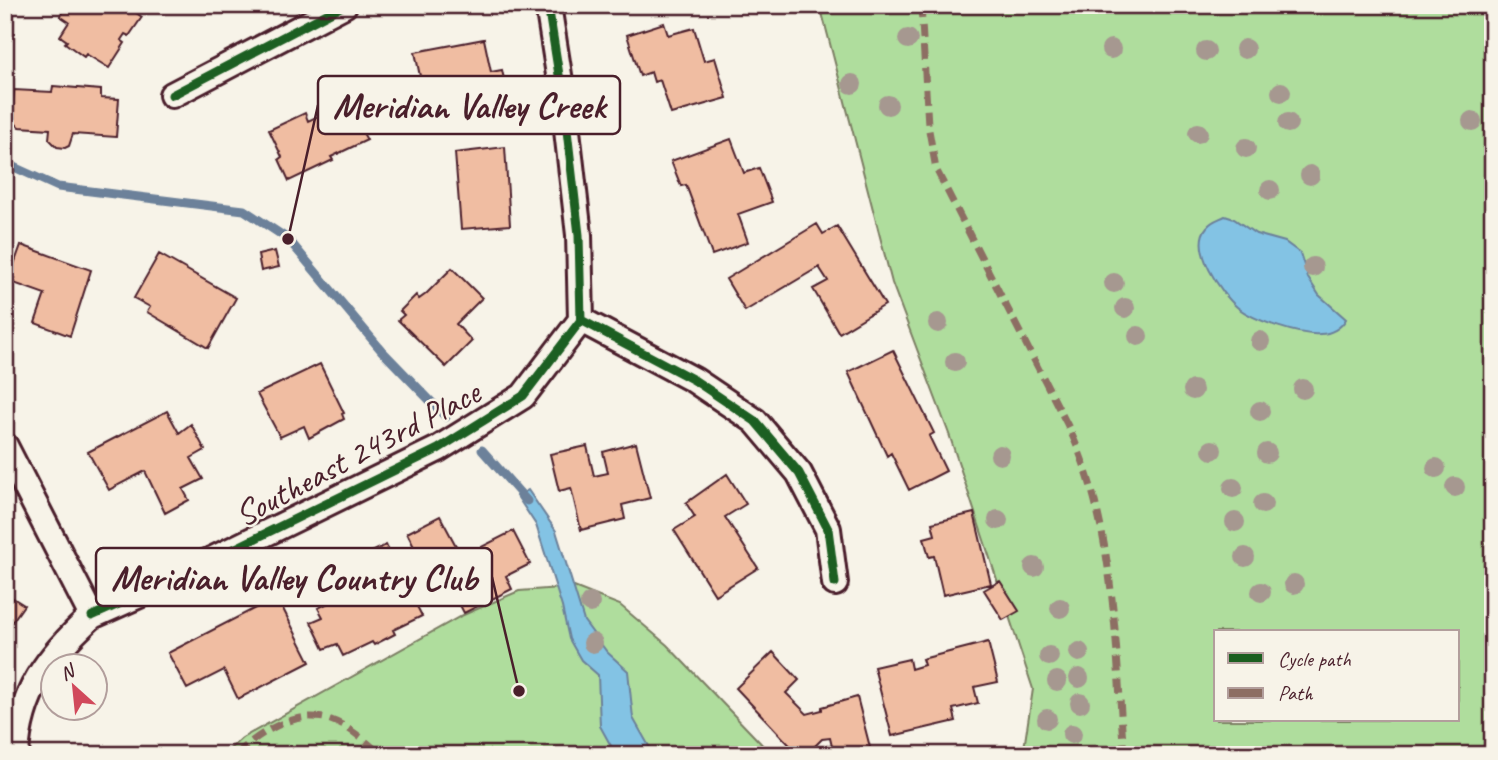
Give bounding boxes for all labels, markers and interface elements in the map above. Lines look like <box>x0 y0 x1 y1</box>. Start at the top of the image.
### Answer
callout: Meridian Valley Creek <box>318 76 620 134</box>
text: Meridian Valley Creek <box>333 82 608 129</box>
street label: Southeast 243rd Place <box>227 369 490 537</box>
callout: Meridian Valley Country Club <box>96 548 492 606</box>
text: Meridian Valley Country Club <box>111 554 480 601</box>
legend <box>1214 630 1460 722</box>
text: Cycle path <box>1278 646 1351 672</box>
north arrow <box>38 652 108 722</box>
text: N <box>56 658 80 686</box>
text: Path <box>1278 680 1314 706</box>

